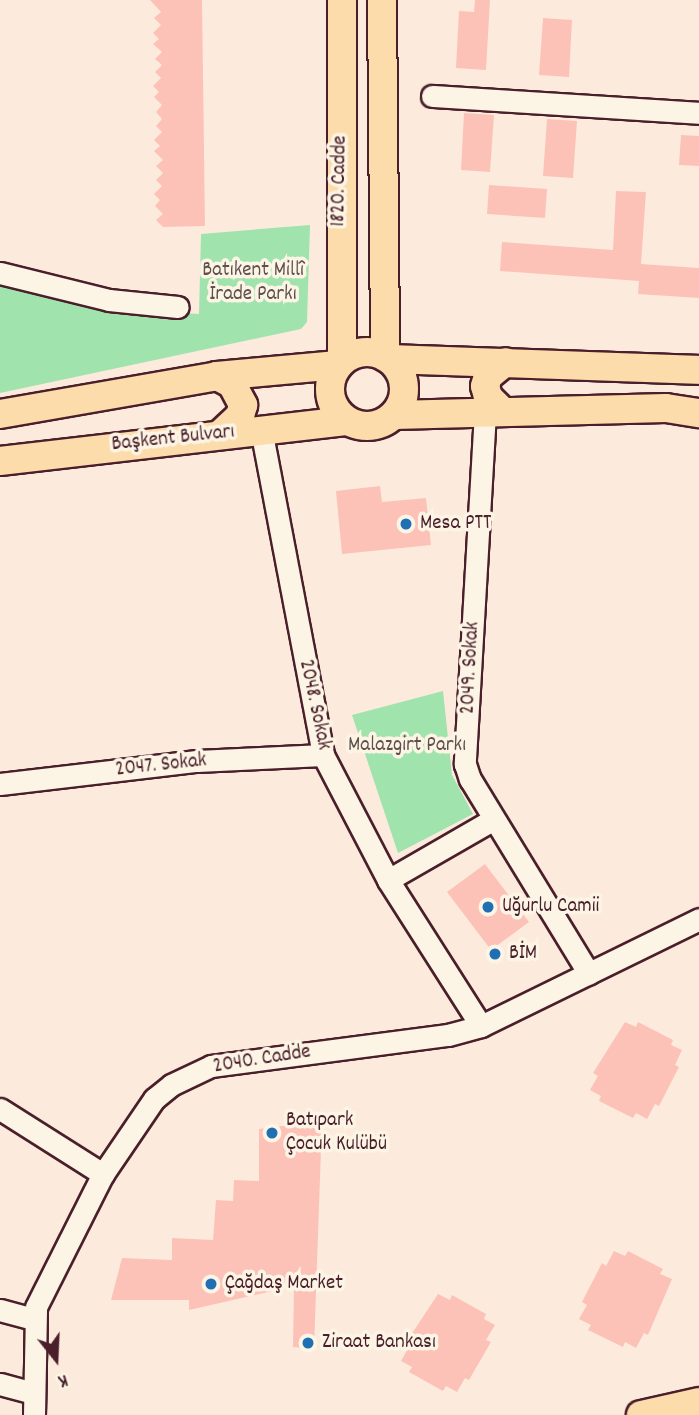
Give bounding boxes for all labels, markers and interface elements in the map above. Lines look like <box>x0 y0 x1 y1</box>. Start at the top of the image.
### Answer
street label: 1820. Cadde <box>327 135 353 227</box>
park label: Batıkent Millî İrade Parkı <box>202 258 304 308</box>
street label: Başkent Bulvarı <box>110 420 236 458</box>
place label: Mesa PTT <box>420 511 491 537</box>
marker: Mesa PTT <box>398 516 414 532</box>
street label: 2049. Sokak <box>456 621 486 715</box>
street label: 2048. Sokak <box>292 658 336 752</box>
park label: Malazgirt Parkı <box>348 733 466 759</box>
street label: 2047. Sokak <box>114 749 208 783</box>
place label: Uğurlu Camii <box>502 894 599 920</box>
marker: Uğurlu Camii <box>480 899 496 915</box>
place label: BİM <box>509 941 537 967</box>
marker: BİM <box>487 946 503 962</box>
street label: 2040. Cadde <box>212 1040 312 1080</box>
place label: Batıpark Çocuk Kulübü <box>286 1108 387 1158</box>
marker: Batıpark Çocuk Kulübü <box>264 1125 280 1141</box>
place label: Çağdaş Market <box>225 1271 343 1297</box>
marker: Çağdaş Market <box>203 1276 219 1292</box>
north arrow <box>21 1324 91 1394</box>
place label: Ziraat Bankası <box>322 1330 436 1356</box>
marker: Ziraat Bankası <box>300 1335 316 1351</box>
text: K <box>54 1365 71 1394</box>

